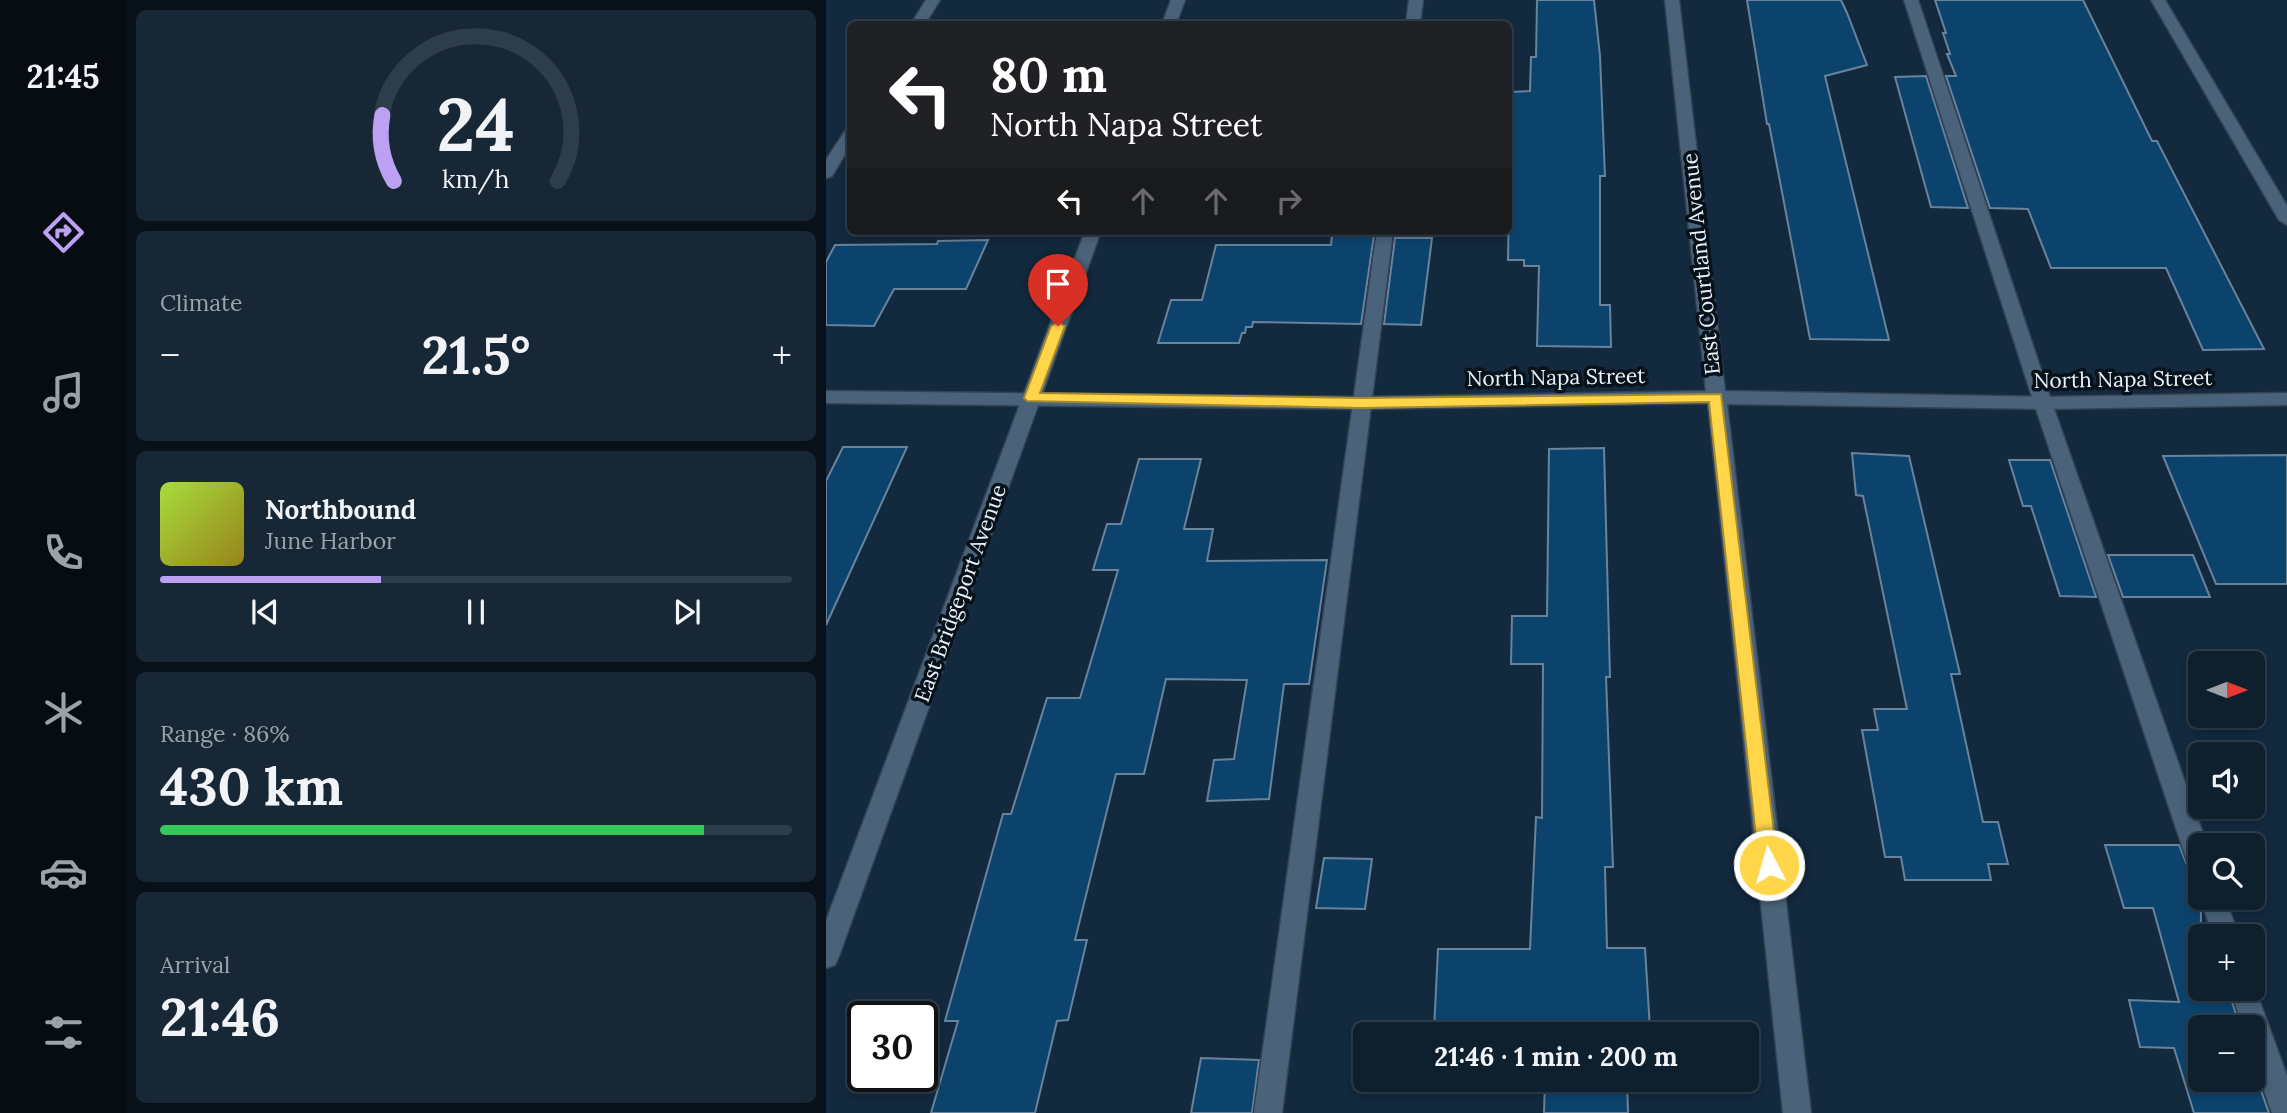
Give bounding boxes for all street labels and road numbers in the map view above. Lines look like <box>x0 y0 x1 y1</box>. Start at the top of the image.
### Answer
street label: East Courtland Avenue <box>1676 152 1726 376</box>
street label: North Napa Street <box>1466 362 1646 392</box>
street label: North Napa Street <box>2033 364 2213 394</box>
street label: East Bridgeport Avenue <box>908 481 1012 705</box>

